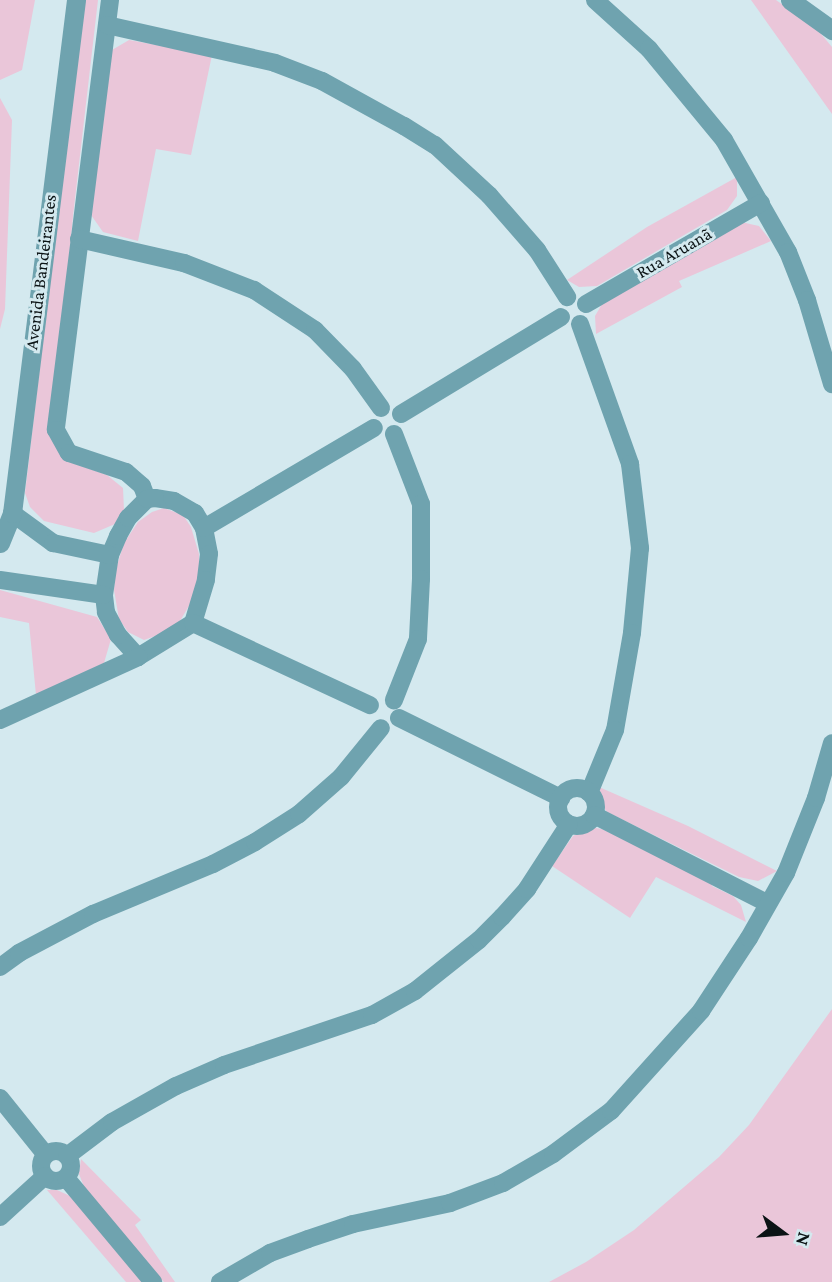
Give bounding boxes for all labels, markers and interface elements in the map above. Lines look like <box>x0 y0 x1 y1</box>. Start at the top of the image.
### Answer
street label: Avenida Bandeirantes <box>21 193 61 351</box>
street label: Rua Aruanã <box>632 223 716 283</box>
north arrow <box>748 1198 818 1268</box>
text: N <box>792 1230 816 1248</box>

